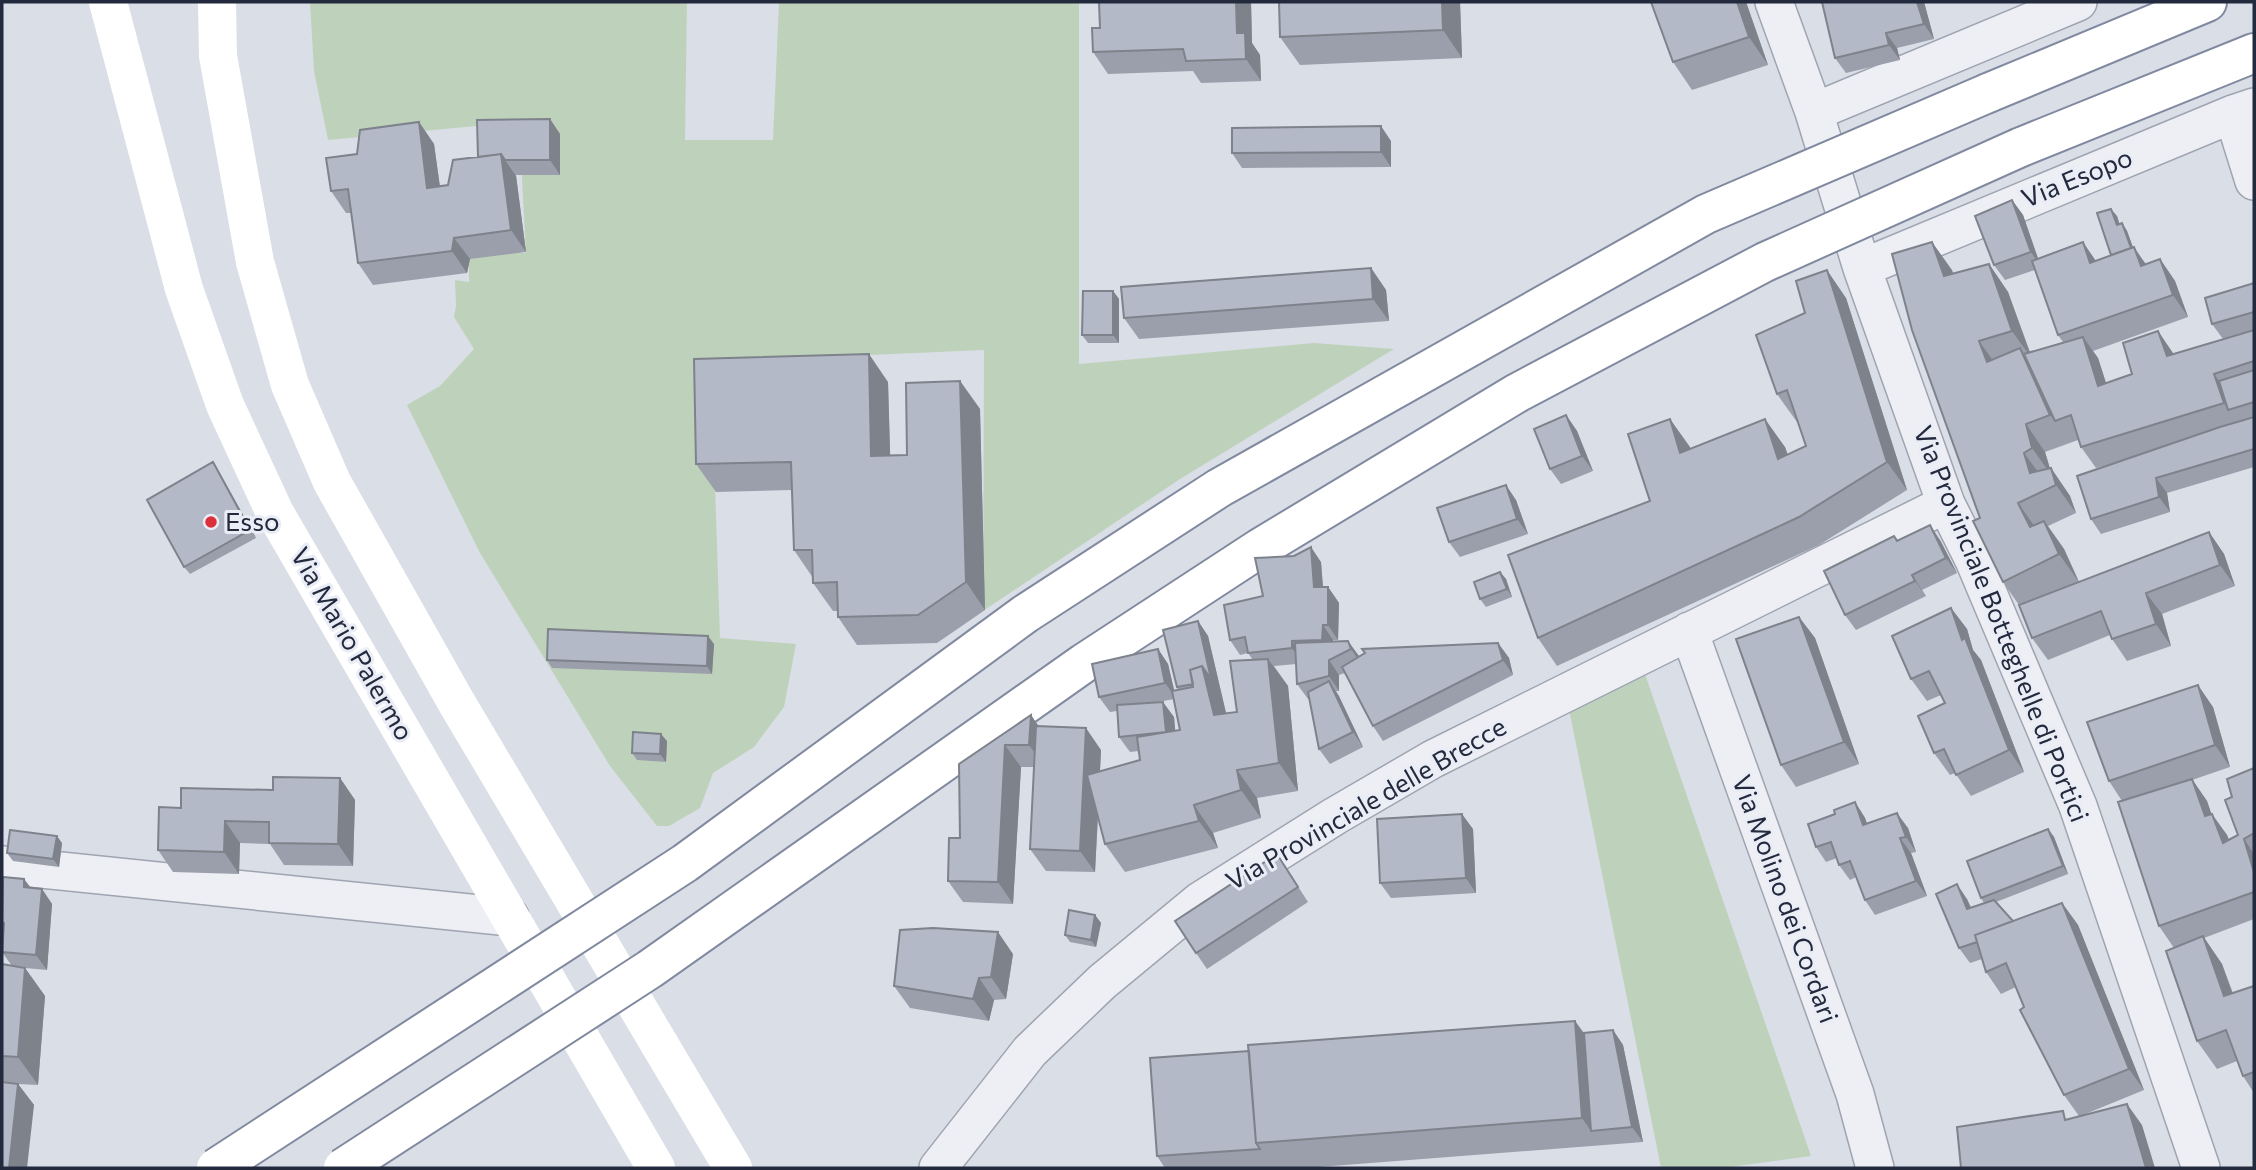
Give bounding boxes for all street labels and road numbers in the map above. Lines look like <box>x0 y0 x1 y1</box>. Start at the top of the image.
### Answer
street label: Via Esopo <box>2017 140 2136 213</box>
street label: Via Provinciale Botteghelle di Portici <box>1908 421 2096 826</box>
street label: Via Mario Palermo <box>285 541 421 745</box>
street label: Via Provinciale delle Brecce <box>1220 710 1511 896</box>
street label: Via Molino dei Cordari <box>1727 770 1846 1027</box>

